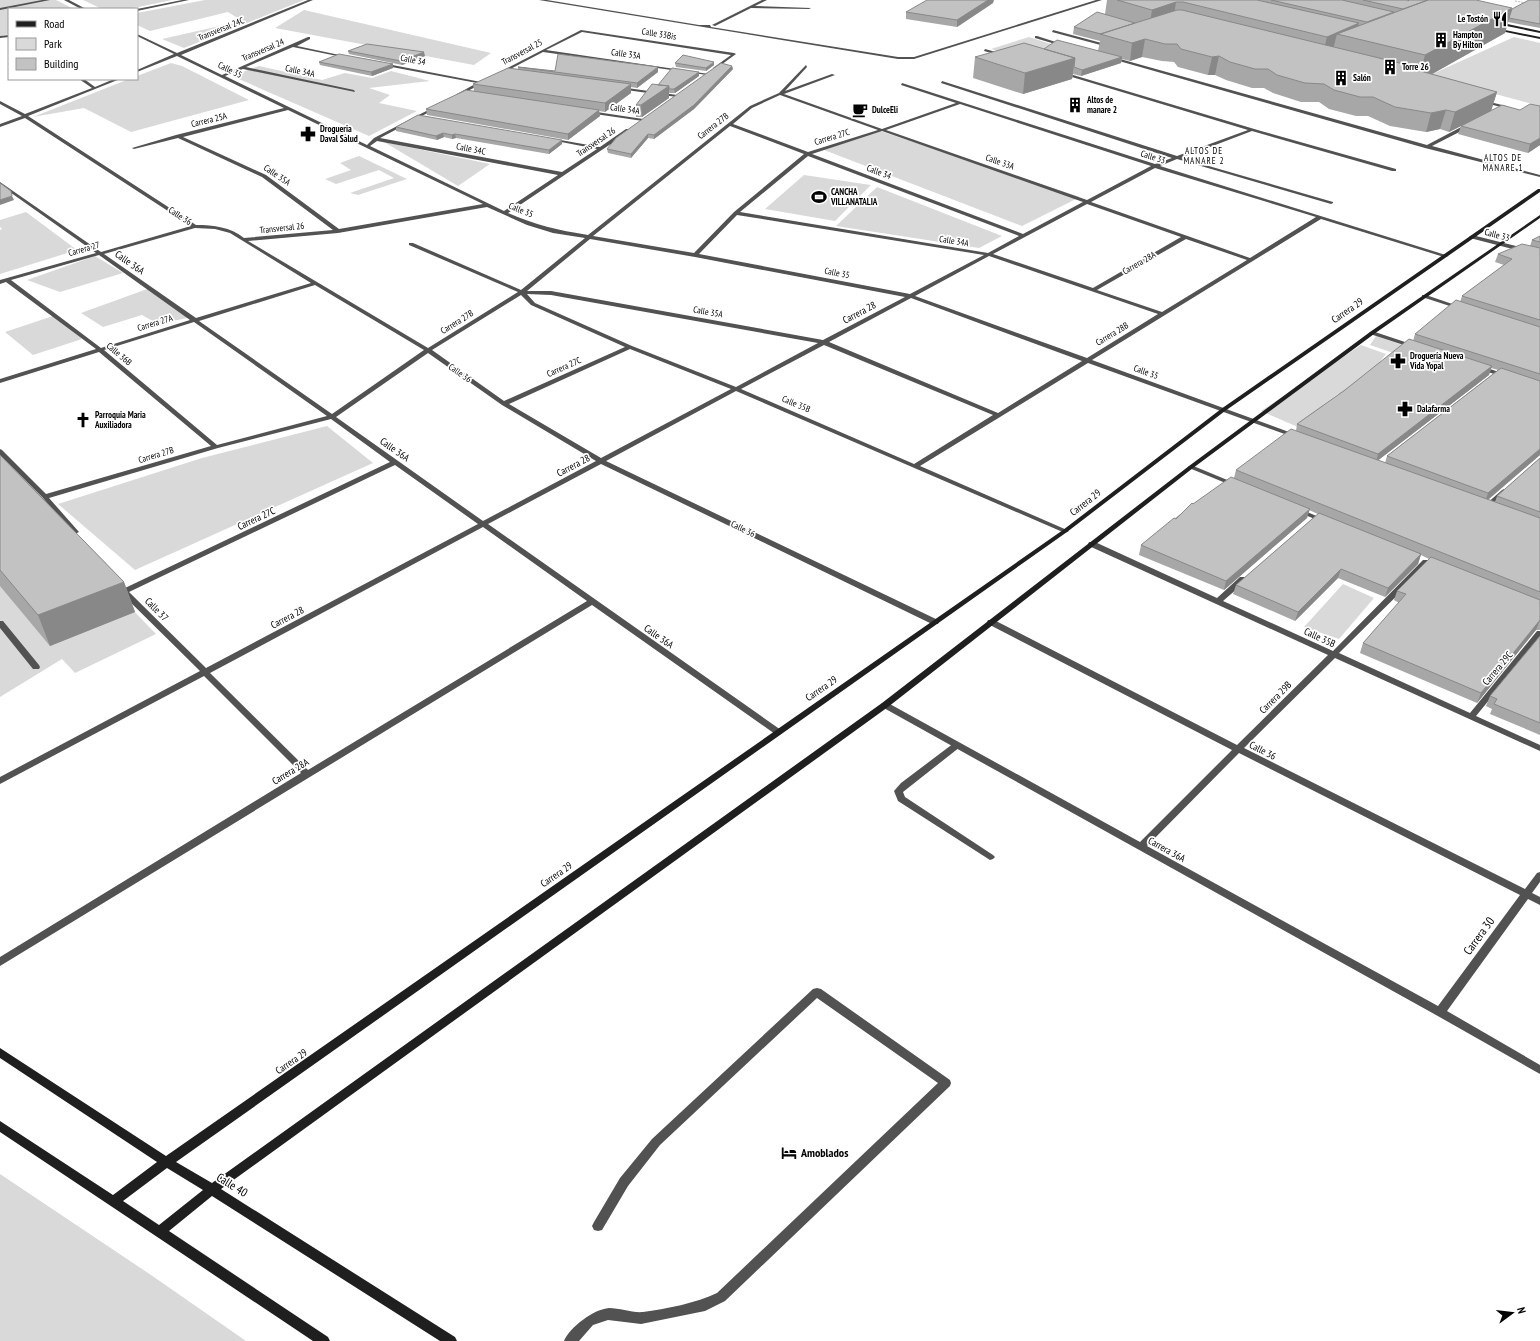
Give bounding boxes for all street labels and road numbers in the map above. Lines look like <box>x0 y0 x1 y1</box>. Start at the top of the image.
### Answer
street label: Transversal 24C <box>196 14 246 43</box>
street label: Calle 33Bis <box>641 25 677 42</box>
street label: Transversal 24 <box>240 36 286 63</box>
street label: Transversal 25 <box>499 36 544 67</box>
street label: Calle 33A <box>611 46 642 61</box>
street label: Calle 34 <box>400 52 427 67</box>
street label: Calle 35 <box>216 59 244 80</box>
street label: Calle 34A <box>284 62 317 79</box>
street label: Calle 34A <box>610 101 641 116</box>
street label: Carrera 25A <box>190 110 229 129</box>
street label: Carrera 27B <box>695 110 730 141</box>
street label: Transversal 26 <box>574 125 617 159</box>
street label: Carrera 27C <box>813 126 851 147</box>
street label: Calle 34C <box>455 140 487 157</box>
street label: Calle 33 <box>1139 147 1167 166</box>
street label: Calle 33A <box>984 151 1017 172</box>
street label: Calle 35A <box>262 162 293 188</box>
street label: Calle 34 <box>865 162 893 181</box>
street label: Calle 35 <box>507 200 535 219</box>
street label: Calle 36 <box>167 204 194 227</box>
street label: Transversal 26 <box>259 220 305 235</box>
street label: Calle 33 <box>1483 226 1511 243</box>
street label: Calle 34A <box>939 233 970 248</box>
street label: Carrera 27 <box>67 239 101 258</box>
street label: Calle 36A <box>112 248 147 277</box>
street label: Carrera 28A <box>1120 248 1158 276</box>
street label: Calle 35 <box>824 265 851 280</box>
street label: Carrera 29 <box>1329 295 1366 326</box>
street label: Carrera 28 <box>840 298 878 327</box>
street label: Calle 35A <box>692 304 724 320</box>
street label: Carrera 27B <box>438 307 475 336</box>
street label: Carrera 27A <box>136 312 175 333</box>
street label: Carrera 28B <box>1093 319 1130 348</box>
street label: Calle 36B <box>104 340 134 367</box>
street label: Carrera 27C <box>545 354 583 379</box>
street label: Calle 36 <box>447 361 474 384</box>
street label: Calle 35 <box>1132 362 1160 381</box>
street label: Calle 35B <box>780 393 812 414</box>
street label: Calle 36A <box>377 435 412 464</box>
street label: Carrera 27B <box>137 444 175 465</box>
street label: Carrera 28 <box>554 451 592 480</box>
street label: Carrera 29 <box>1067 486 1103 519</box>
street label: Carrera 27C <box>235 504 278 533</box>
street label: Calle 36 <box>729 518 757 539</box>
street label: Calle 37 <box>142 595 171 624</box>
street label: Carrera 28 <box>268 603 306 632</box>
street label: Calle 36A <box>641 622 676 651</box>
street label: Calle 35B <box>1302 625 1338 650</box>
street label: Carrera 29C <box>1479 648 1516 688</box>
street label: Carrera 29 <box>803 673 840 704</box>
street label: Carrera 29B <box>1256 678 1295 716</box>
street label: Calle 36 <box>1247 738 1279 763</box>
street label: Carrera 28A <box>269 755 311 787</box>
street label: Carrera 36A <box>1146 834 1188 865</box>
street label: Carrera 29 <box>538 859 575 890</box>
street label: Carrera 30 <box>1460 914 1497 958</box>
street label: Carrera 29 <box>273 1046 310 1077</box>
street label: Calle 40 <box>214 1169 251 1200</box>

